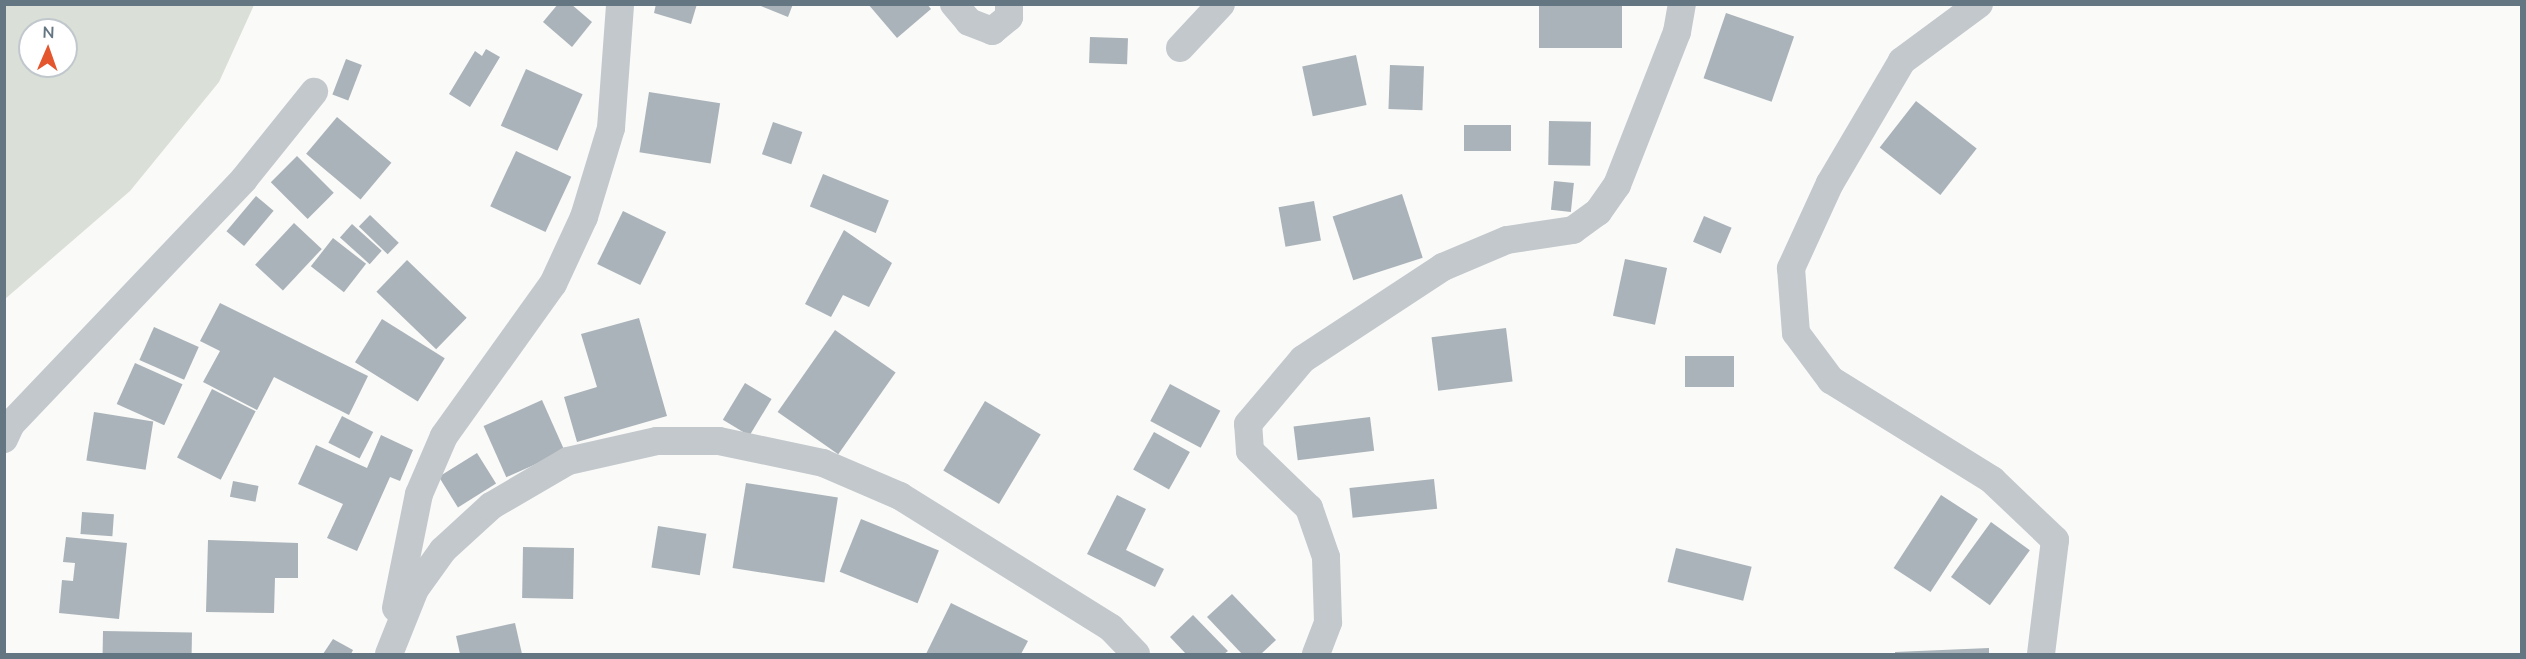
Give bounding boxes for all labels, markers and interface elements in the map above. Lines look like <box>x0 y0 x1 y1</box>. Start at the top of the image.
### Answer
north arrow <box>18 18 78 78</box>
text: N <box>42 22 55 42</box>

